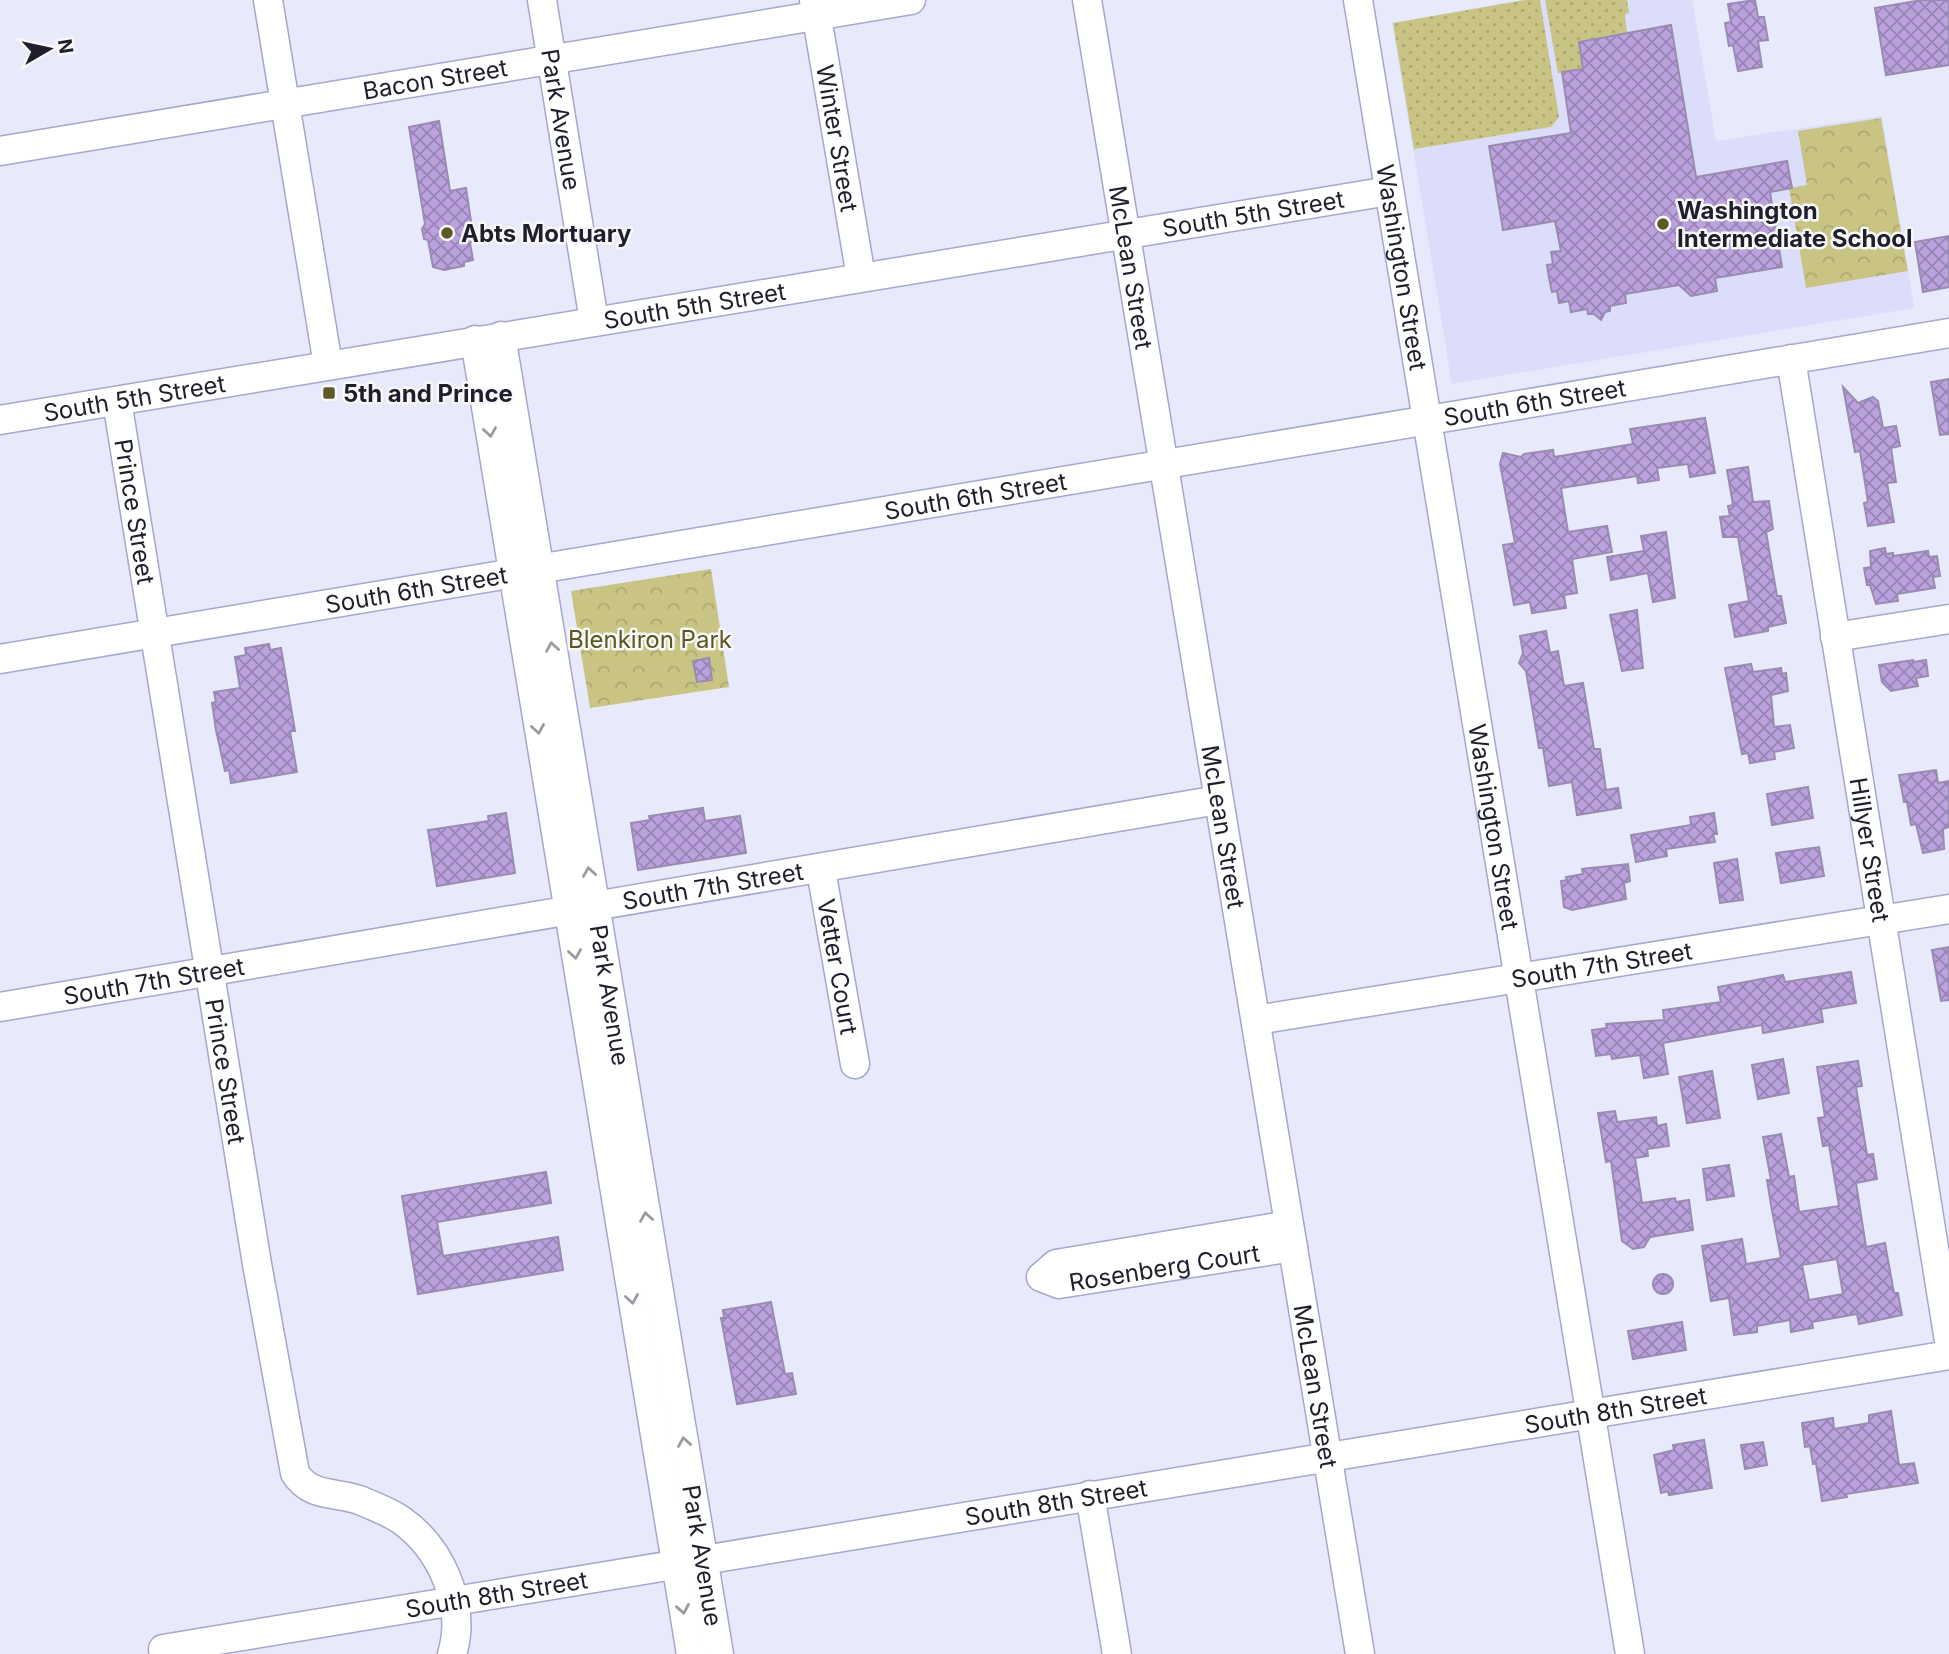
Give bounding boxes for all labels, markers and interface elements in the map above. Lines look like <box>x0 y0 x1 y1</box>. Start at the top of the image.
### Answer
north arrow <box>14 14 84 84</box>
text: N <box>53 37 78 55</box>
street label: Park Avenue <box>536 47 587 192</box>
street label: Bacon Street <box>361 53 510 105</box>
street label: Winter Street <box>811 62 864 214</box>
street label: Washington Street <box>1371 162 1433 373</box>
street label: McLean Street <box>1103 183 1159 351</box>
street label: South 5th Street <box>1160 184 1346 243</box>
place label: Washington Intermediate School <box>1677 196 1913 253</box>
marker: Washington Intermediate School <box>1655 216 1671 232</box>
place label: Abts Mortuary <box>461 219 632 248</box>
marker: Abts Mortuary <box>439 225 455 241</box>
street label: South 5th Street <box>601 276 788 335</box>
street label: South 5th Street <box>41 369 227 427</box>
street label: South 6th Street <box>1441 373 1628 432</box>
place label: 5th and Prince <box>343 379 513 408</box>
marker: 5th and Prince <box>321 385 337 401</box>
one-way arrow <box>482 426 497 438</box>
street label: Prince Street <box>109 437 161 587</box>
street label: South 6th Street <box>882 466 1069 525</box>
street label: South 6th Street <box>323 560 510 619</box>
park label: Blenkiron Park <box>568 625 732 654</box>
one-way arrow <box>545 642 560 653</box>
street label: Washington Street <box>1463 722 1525 932</box>
one-way arrow <box>530 723 545 735</box>
street label: McLean Street <box>1196 743 1251 911</box>
street label: Hillyer Street <box>1844 775 1896 924</box>
street label: South 7th Street <box>620 856 806 915</box>
one-way arrow <box>582 866 597 878</box>
street label: Vetter Court <box>812 896 864 1037</box>
street label: Park Avenue <box>584 922 636 1068</box>
street label: South 7th Street <box>1509 936 1694 993</box>
one-way arrow <box>567 948 582 960</box>
street label: South 7th Street <box>61 951 247 1010</box>
street label: Prince Street <box>200 996 252 1146</box>
one-way arrow <box>639 1211 654 1223</box>
street label: Rosenberg Court <box>1067 1238 1262 1297</box>
one-way arrow <box>624 1293 639 1305</box>
street label: McLean Street <box>1288 1302 1344 1470</box>
street label: South 8th Street <box>1522 1381 1709 1439</box>
one-way arrow <box>677 1436 692 1448</box>
street label: South 8th Street <box>963 1473 1149 1531</box>
street label: Park Avenue <box>677 1483 729 1628</box>
street label: South 8th Street <box>403 1565 590 1623</box>
one-way arrow <box>675 1603 690 1615</box>

